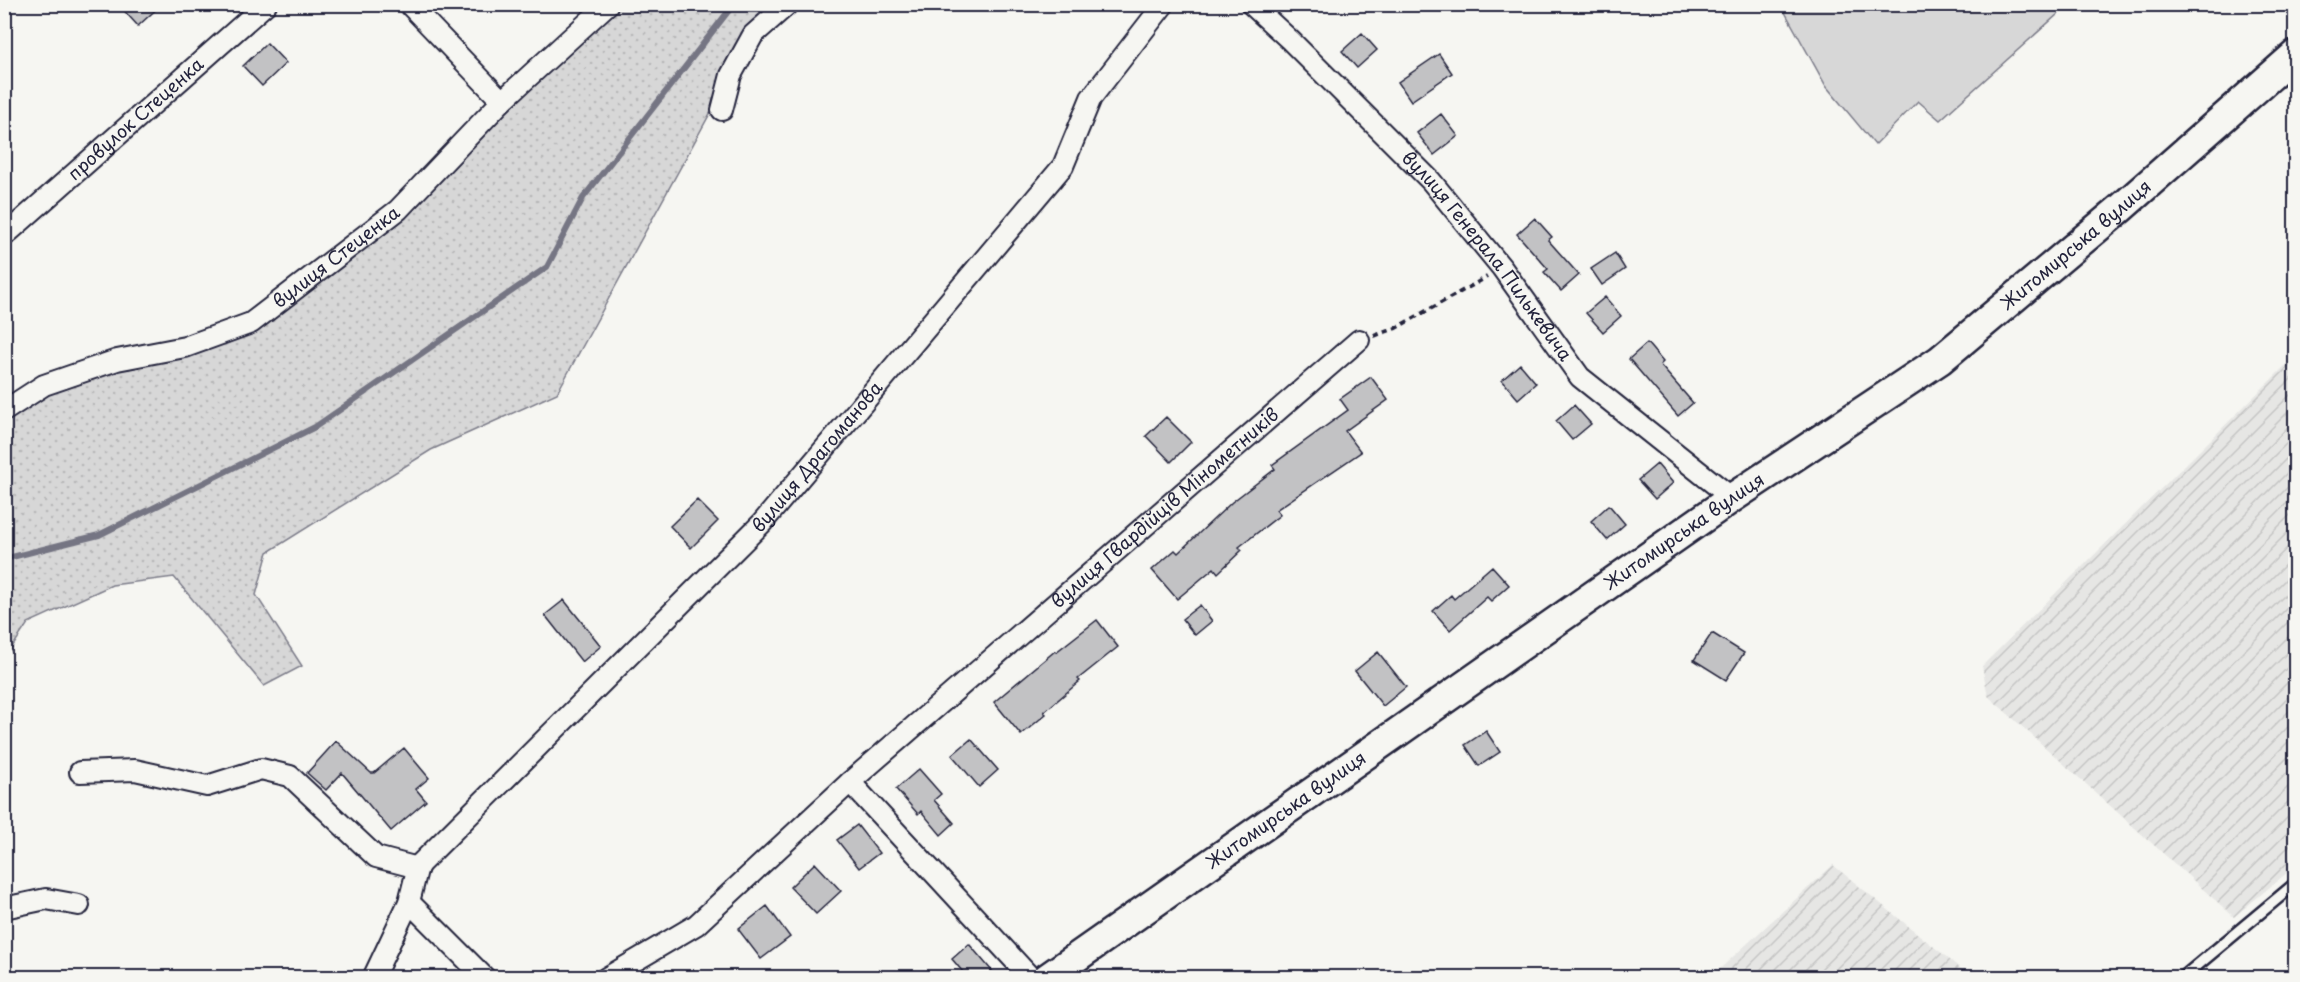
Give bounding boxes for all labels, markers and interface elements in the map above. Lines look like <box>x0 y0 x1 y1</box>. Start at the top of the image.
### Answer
street label: провулок Стеценка <box>61 50 209 186</box>
street label: вулиця Генерала Пилькевича <box>1396 144 1580 367</box>
street label: Житомирська вулиця <box>1994 173 2156 316</box>
street label: вулиця Стеценка <box>266 198 405 314</box>
street label: вулиця Драгоманова <box>745 374 889 538</box>
street label: вулиця Гвардійців Мінометників <box>1044 401 1284 614</box>
street label: Житомирська вулиця <box>1598 465 1769 596</box>
street label: Житомирська вулиця <box>1200 744 1371 875</box>

